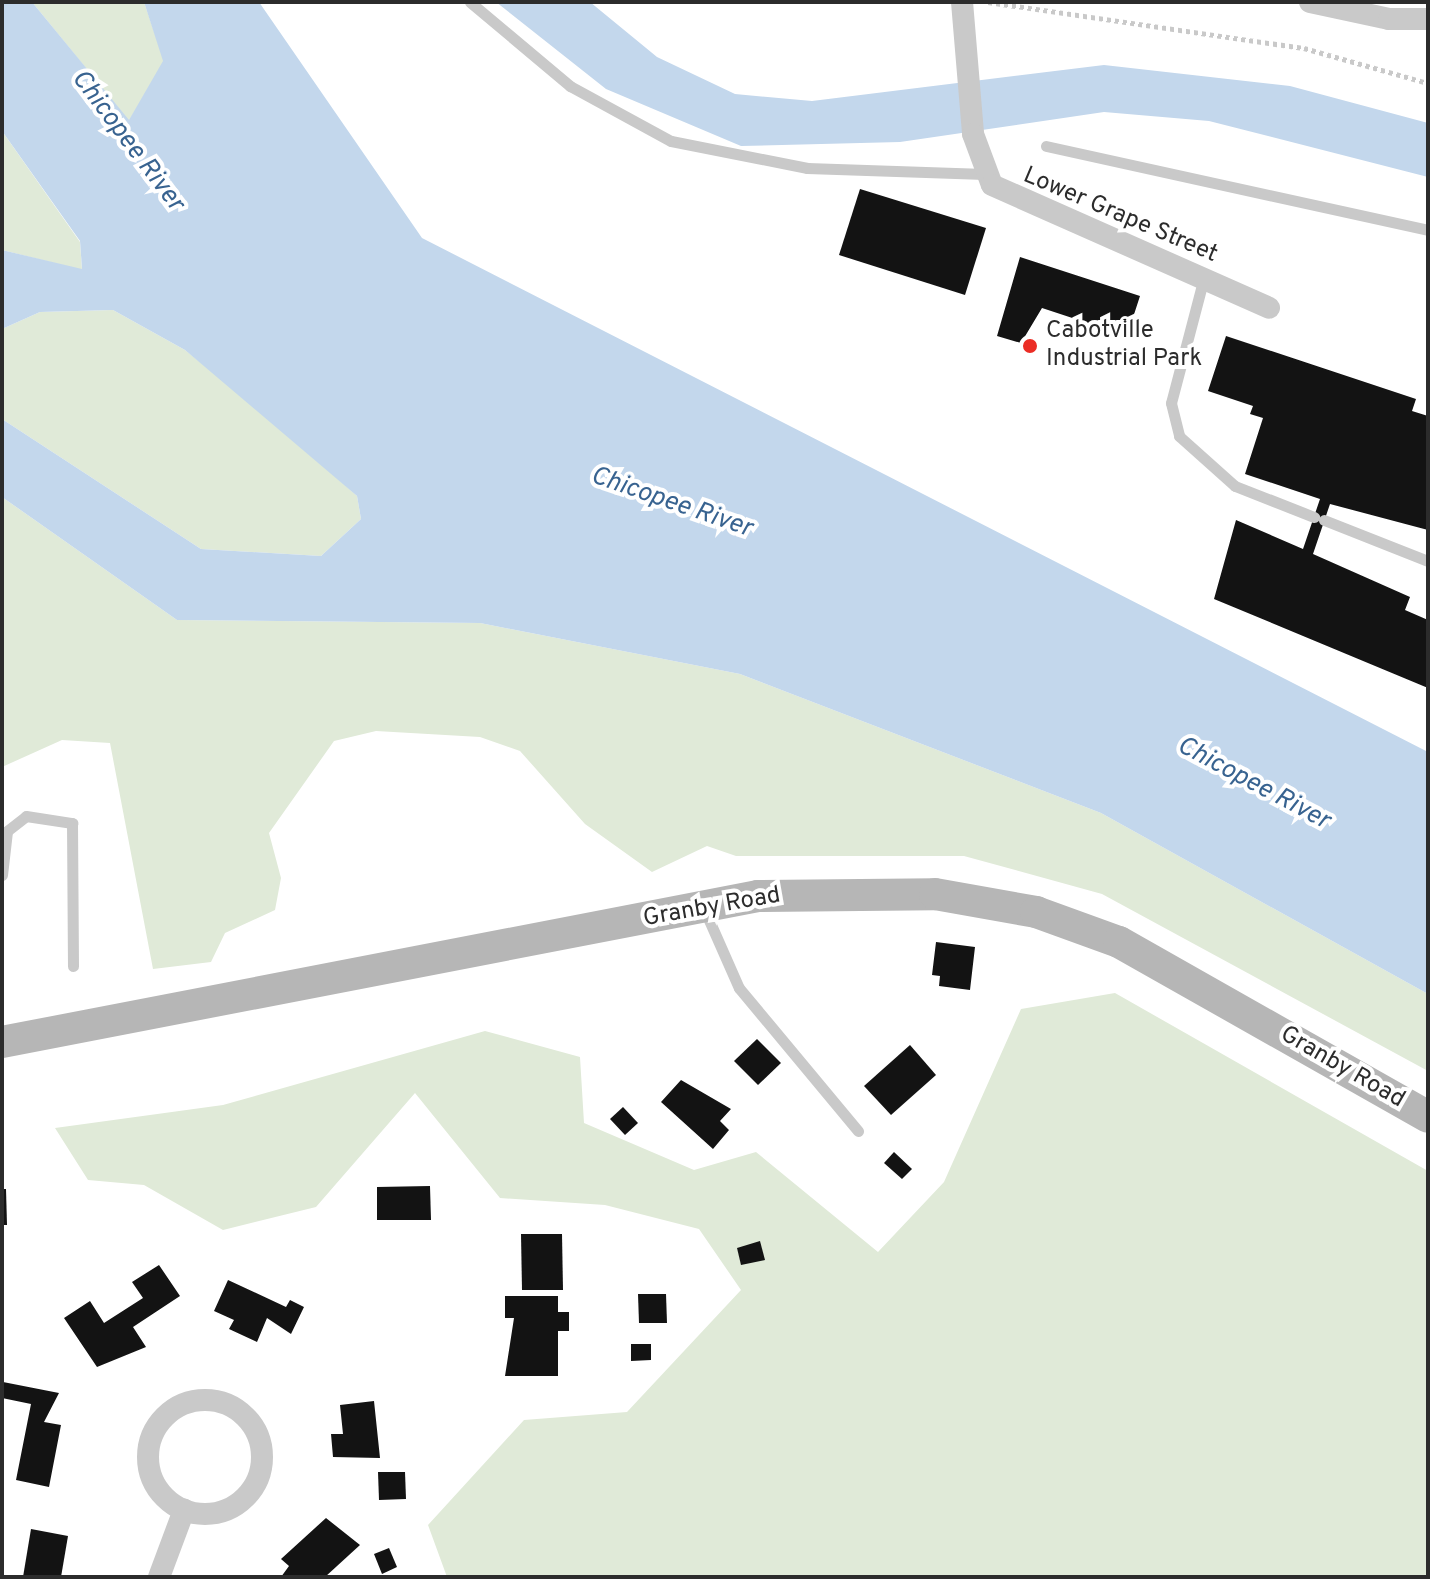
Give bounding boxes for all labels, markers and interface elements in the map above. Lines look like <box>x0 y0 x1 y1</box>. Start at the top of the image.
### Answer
water label: Chicopee River <box>64 64 190 218</box>
street label: Lower Grape Street <box>1018 162 1222 270</box>
place label: Cabotville Industrial Park <box>1046 318 1202 374</box>
marker: Cabotville Industrial Park <box>1021 337 1039 355</box>
water label: Chicopee River <box>586 461 756 545</box>
water label: Chicopee River <box>1171 731 1335 837</box>
street label: Granby Road <box>641 882 783 934</box>
street label: Granby Road <box>1275 1021 1409 1115</box>

